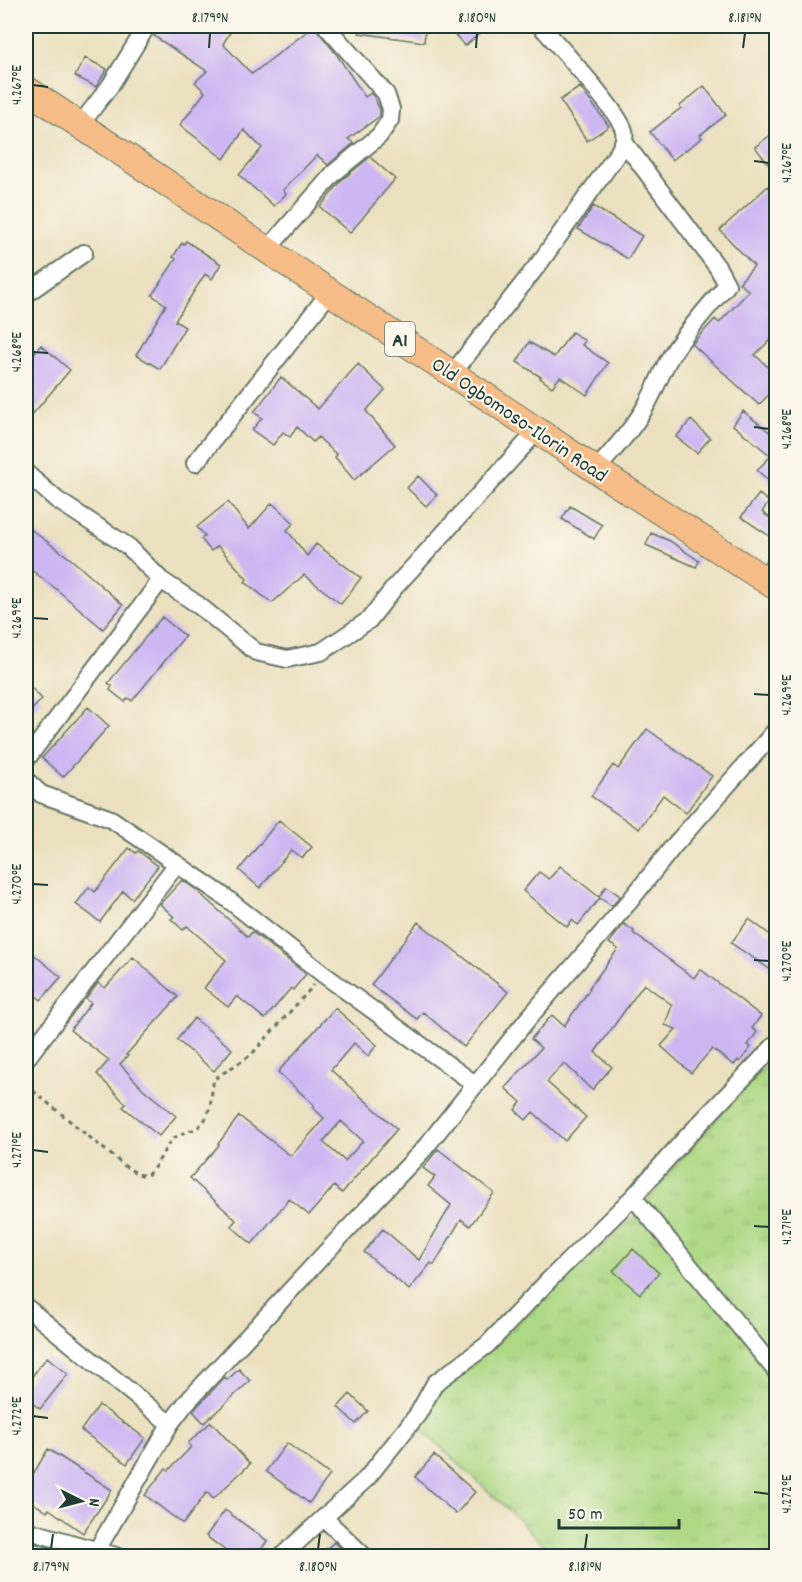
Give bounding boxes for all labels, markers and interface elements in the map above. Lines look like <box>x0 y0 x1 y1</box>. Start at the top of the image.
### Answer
text: 8.179°N <box>192 8 228 30</box>
text: 8.180°N <box>458 8 496 30</box>
text: 8.181°N <box>728 8 762 30</box>
text: 4.267°E <box>7 65 29 105</box>
text: 4.267°E <box>777 143 799 183</box>
road number: A1 <box>385 322 415 356</box>
text: 4.268°E <box>7 332 29 372</box>
street label: Old Ogbomoso-Ilorin Road <box>424 351 612 492</box>
text: 4.268°E <box>777 409 799 449</box>
text: 4.269°E <box>7 597 29 639</box>
text: 4.269°E <box>777 674 799 716</box>
text: 4.270°E <box>7 863 29 904</box>
text: 4.270°E <box>777 940 799 981</box>
text: 4.271°E <box>7 1132 29 1168</box>
text: 4.271°E <box>777 1209 799 1245</box>
text: 4.272°E <box>7 1396 29 1436</box>
north arrow <box>51 1471 111 1531</box>
text: 4.272°E <box>777 1474 799 1514</box>
scale bar <box>559 1492 679 1530</box>
text: N <box>82 1497 105 1508</box>
text: 50 m <box>568 1503 603 1528</box>
text: 8.179°N <box>33 1557 69 1579</box>
text: 8.180°N <box>299 1557 337 1579</box>
text: 8.181°N <box>568 1557 602 1579</box>

